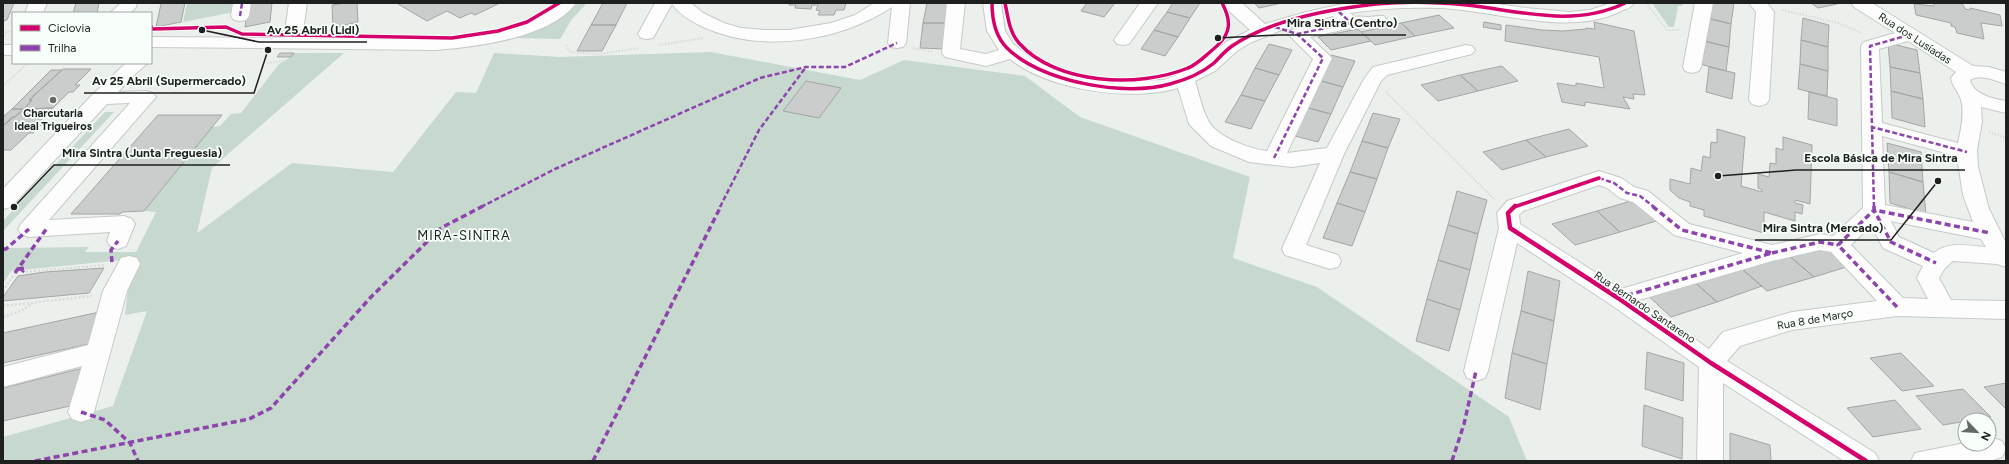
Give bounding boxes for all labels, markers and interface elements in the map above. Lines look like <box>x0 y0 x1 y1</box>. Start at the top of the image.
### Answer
street label: Rua dos Lusíadas <box>1876 10 1954 67</box>
callout: Mira Sintra (Centro) <box>1279 11 1406 35</box>
legend <box>12 12 152 64</box>
text: Mira Sintra (Centro) <box>1287 16 1398 30</box>
callout: Av 25 Abril (Lidl) <box>259 18 367 42</box>
text: Ciclovia <box>48 21 91 35</box>
text: Av 25 Abril (Lidl) <box>267 23 360 37</box>
text: Trilha <box>48 41 76 55</box>
callout: Av 25 Abril (Supermercado) <box>84 69 254 93</box>
text: Av 25 Abril (Supermercado) <box>92 74 246 88</box>
marker: Charcutaria Ideal Trigueiros <box>48 95 58 105</box>
place label: Charcutaria Ideal Trigueiros <box>14 107 92 133</box>
callout: Mira Sintra (Junta Freguesia) <box>54 141 230 165</box>
text: Mira Sintra (Junta Freguesia) <box>62 146 222 160</box>
callout: Escola Básica de Mira Sintra <box>1796 146 1965 170</box>
text: Escola Básica de Mira Sintra <box>1804 151 1958 165</box>
callout: Mira Sintra (Mercado) <box>1755 216 1891 240</box>
text: Mira Sintra (Mercado) <box>1763 221 1884 235</box>
district label: MIRA-SINTRA <box>417 228 511 243</box>
street label: Rua Bernardo Santareno <box>1592 269 1698 346</box>
street label: Rua 8 de Março <box>1776 306 1854 333</box>
north arrow <box>1957 412 1997 452</box>
text: N <box>1978 429 1993 443</box>

